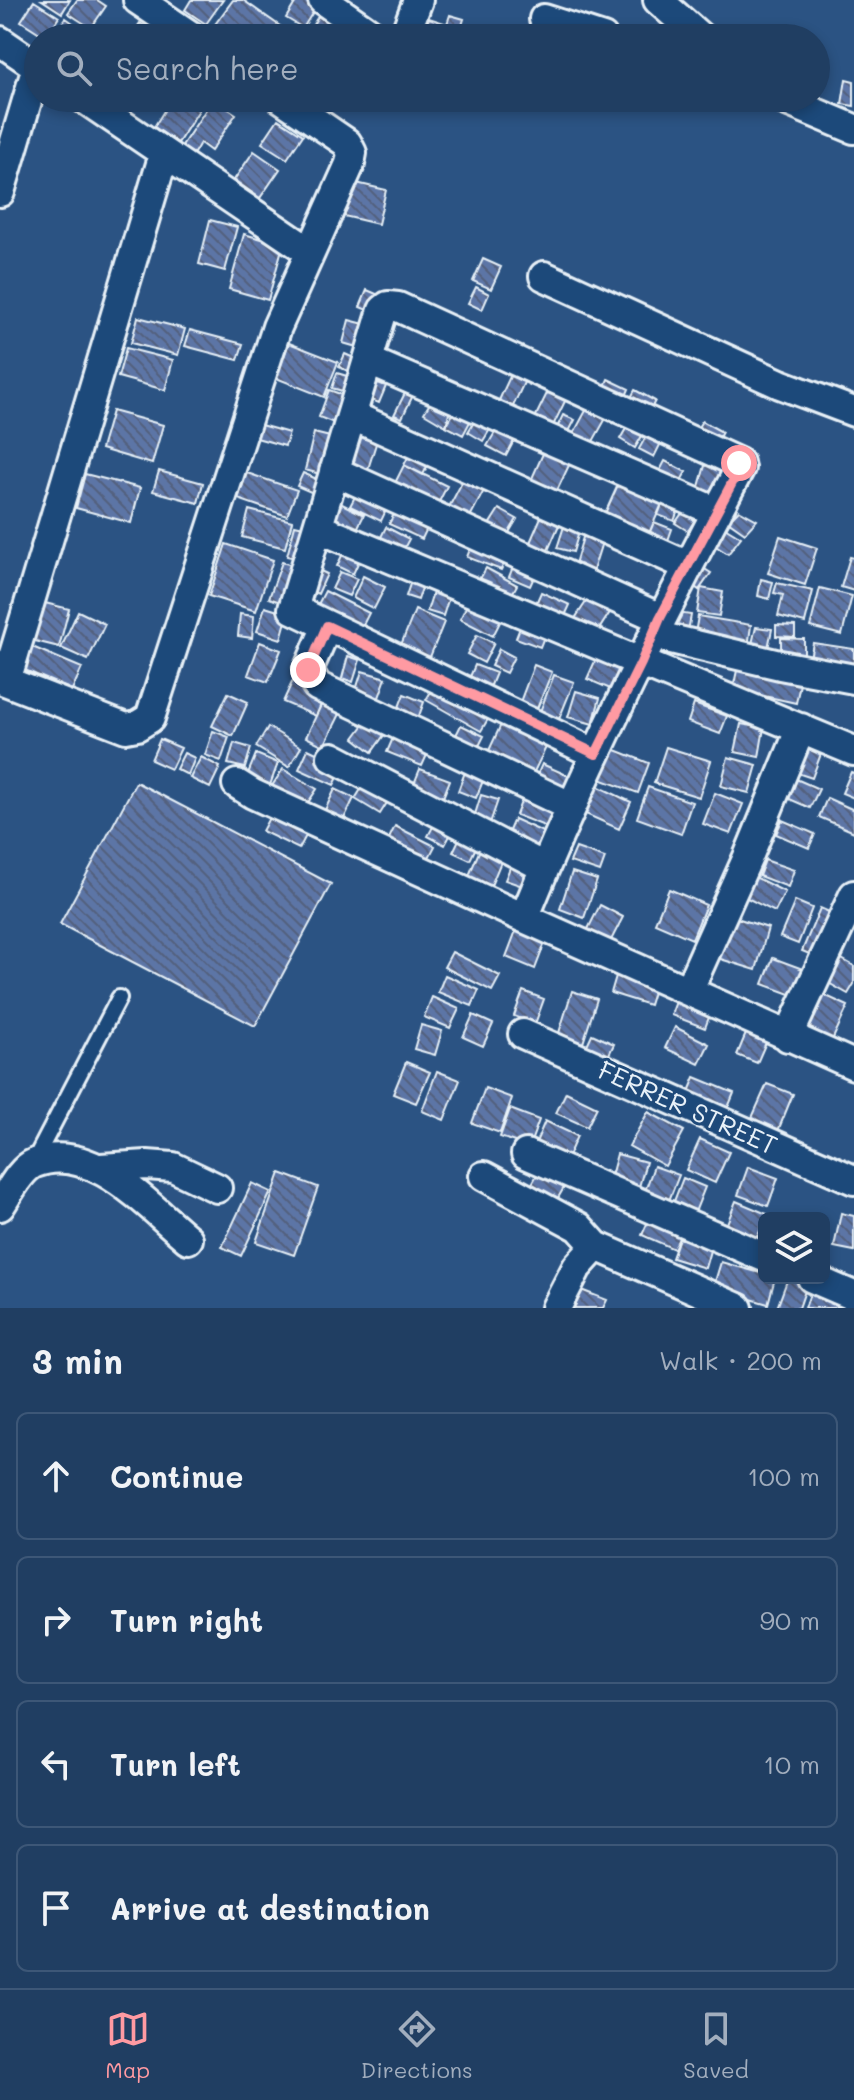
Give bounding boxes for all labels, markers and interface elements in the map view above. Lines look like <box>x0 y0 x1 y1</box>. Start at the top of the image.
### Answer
search box <box>24 24 830 112</box>
icon: search <box>52 46 96 90</box>
text: Search here <box>116 48 299 88</box>
route start <box>721 445 757 481</box>
route end <box>290 652 326 688</box>
street label: FERRER STREET <box>593 1052 783 1162</box>
map controls <box>758 1212 830 1284</box>
button: layers <box>758 1212 830 1284</box>
text: 3 min <box>32 1338 123 1383</box>
text: Walk · 200 m <box>659 1343 822 1377</box>
icon: ahead <box>34 1454 78 1498</box>
text: Continue <box>110 1456 243 1496</box>
text: 100 m <box>747 1459 820 1493</box>
icon: right <box>34 1598 78 1642</box>
text: Turn right <box>110 1600 263 1640</box>
text: 90 m <box>760 1603 820 1637</box>
icon: left <box>34 1742 78 1786</box>
text: Turn left <box>110 1744 241 1784</box>
text: 10 m <box>763 1747 820 1781</box>
icon: arrive <box>34 1886 78 1930</box>
text: Arrive at destination <box>110 1888 430 1928</box>
tab: Map <box>105 2007 150 2084</box>
tab: Directions <box>361 2007 473 2084</box>
tab: Saved <box>683 2007 749 2084</box>

